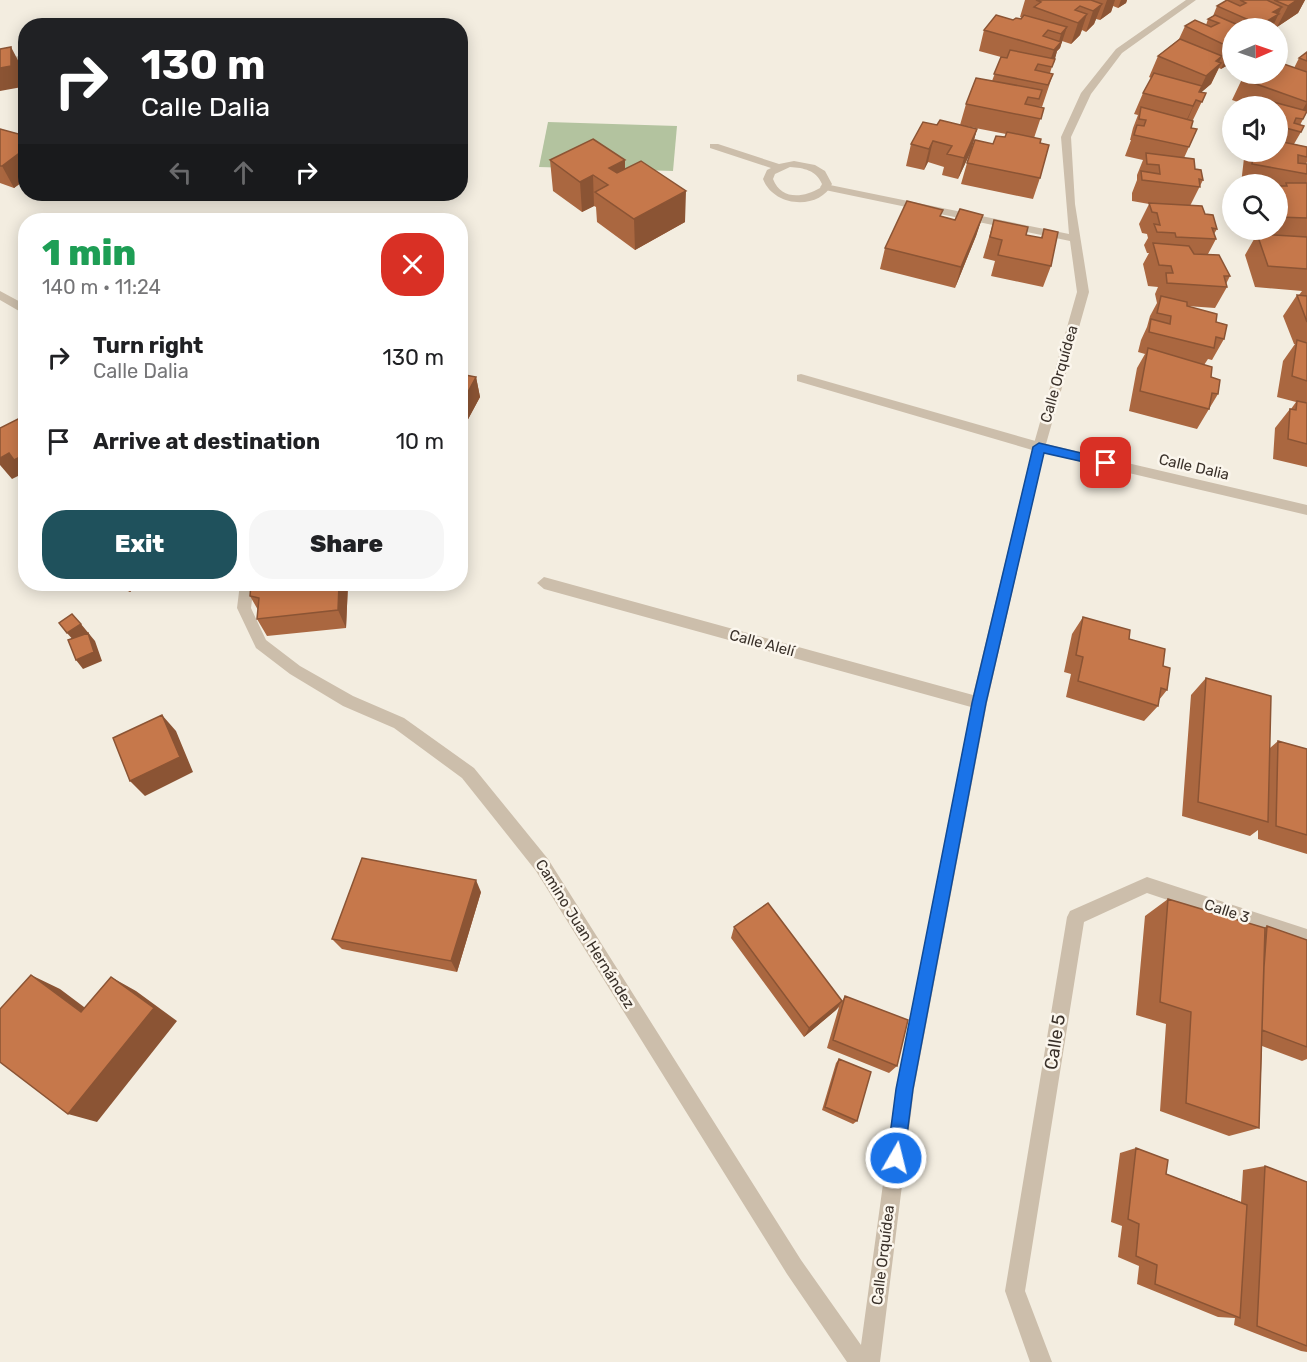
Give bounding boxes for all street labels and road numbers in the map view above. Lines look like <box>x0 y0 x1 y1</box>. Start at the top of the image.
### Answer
street label: Calle Orquídea <box>1036 323 1082 425</box>
street label: Calle Dalia <box>1157 450 1231 484</box>
street label: Calle Alelí <box>728 626 798 661</box>
street label: Camino Juan Hernández <box>532 856 638 1012</box>
street label: Calle 3 <box>1202 895 1252 927</box>
street label: Calle 5 <box>1040 1013 1070 1071</box>
street label: Calle Orquídea <box>868 1204 898 1306</box>

